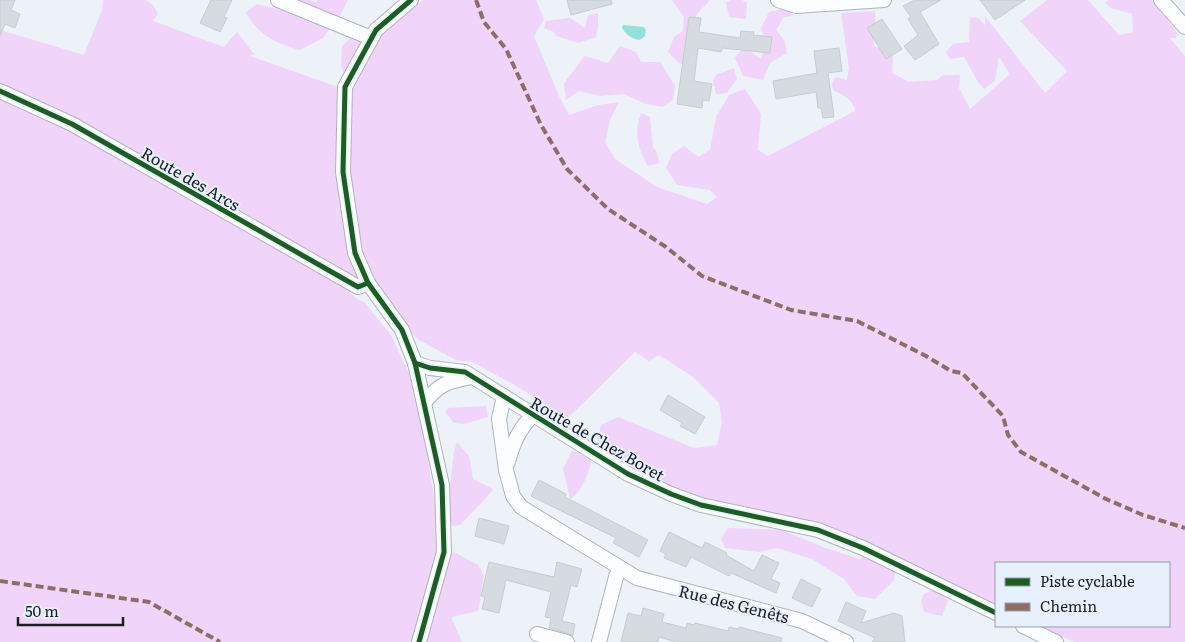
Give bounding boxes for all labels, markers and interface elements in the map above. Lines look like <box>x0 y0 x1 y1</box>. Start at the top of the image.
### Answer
street label: Route des Arcs <box>137 140 245 216</box>
street label: Route de Chez Boret <box>526 390 670 487</box>
legend <box>995 562 1170 627</box>
text: Piste cyclable <box>1040 569 1135 592</box>
street label: Rue des Genêts <box>676 578 792 628</box>
scale bar <box>18 594 122 626</box>
text: Chemin <box>1040 594 1097 617</box>
text: 50 m <box>25 599 59 622</box>

